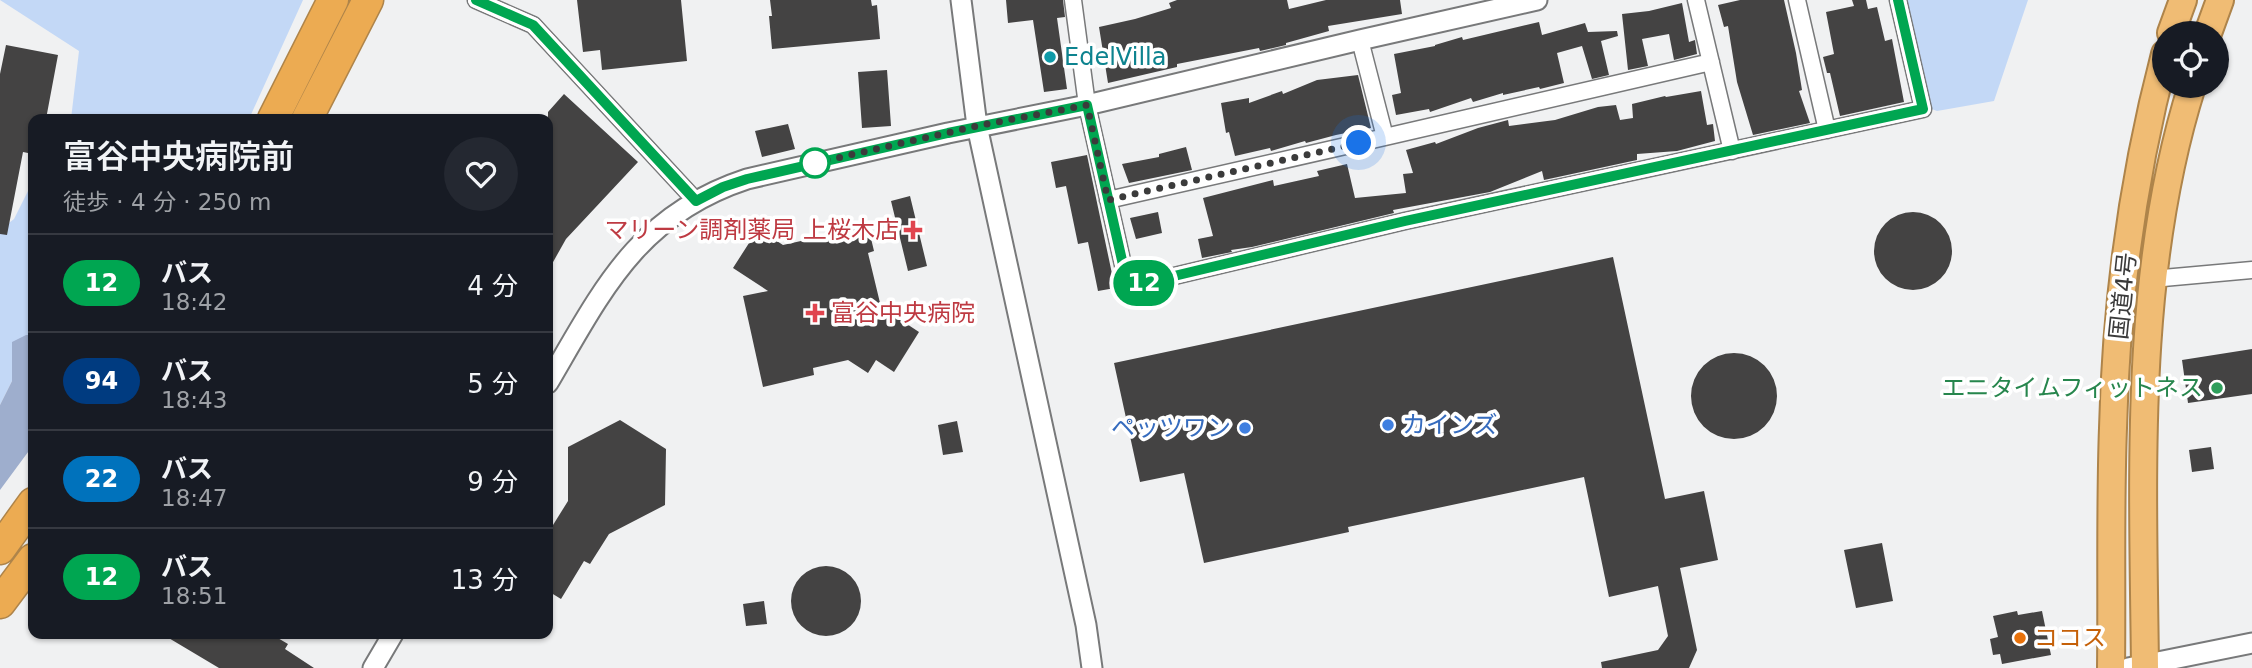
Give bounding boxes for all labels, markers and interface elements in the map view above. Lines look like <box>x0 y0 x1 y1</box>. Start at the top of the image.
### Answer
map controls <box>2152 21 2229 98</box>
button: locate <box>2152 21 2229 98</box>
place label: EdelVilla <box>1064 43 1166 71</box>
marker: EdelVilla <box>1042 49 1058 65</box>
your location <box>1341 125 1376 160</box>
text: 富谷中央病院前 <box>63 137 294 176</box>
button: heart <box>444 137 518 211</box>
unlabelled marker <box>800 148 830 178</box>
text: 徒歩 · 4 分 · 250 m <box>63 189 271 215</box>
place label: マリーン調剤薬局 上桜木店 <box>605 216 899 244</box>
marker: マリーン調剤薬局 上桜木店 <box>905 222 921 238</box>
street label: 国道4号 <box>2105 251 2141 341</box>
text: バス <box>161 258 213 288</box>
line badge: 12 <box>1112 260 1176 306</box>
text: 12 <box>85 269 118 297</box>
text: 12 <box>1127 269 1161 297</box>
text: 4 分 <box>467 271 518 301</box>
text: 18:42 <box>161 289 227 315</box>
place label: 富谷中央病院 <box>831 299 975 327</box>
marker: 富谷中央病院 <box>805 303 825 323</box>
text: バス <box>161 356 213 386</box>
text: 94 <box>85 367 118 395</box>
text: 5 分 <box>467 369 518 399</box>
place label: エニタイムフィットネス <box>1941 374 2203 402</box>
marker: エニタイムフィットネス <box>2209 380 2225 396</box>
text: 18:43 <box>161 387 227 413</box>
place label: カインズ <box>1402 411 1498 439</box>
place label: ペッツワン <box>1111 414 1231 442</box>
marker: カインズ <box>1380 417 1396 433</box>
marker: ペッツワン <box>1237 420 1253 436</box>
text: バス <box>161 454 213 484</box>
text: 22 <box>85 465 118 493</box>
text: 9 分 <box>467 467 518 497</box>
text: 18:47 <box>161 485 227 511</box>
text: バス <box>161 552 213 582</box>
text: 12 <box>85 563 118 591</box>
text: 13 分 <box>451 565 518 595</box>
text: 18:51 <box>161 583 227 609</box>
place label: ココス <box>2034 624 2106 652</box>
marker: ココス <box>2012 630 2028 646</box>

